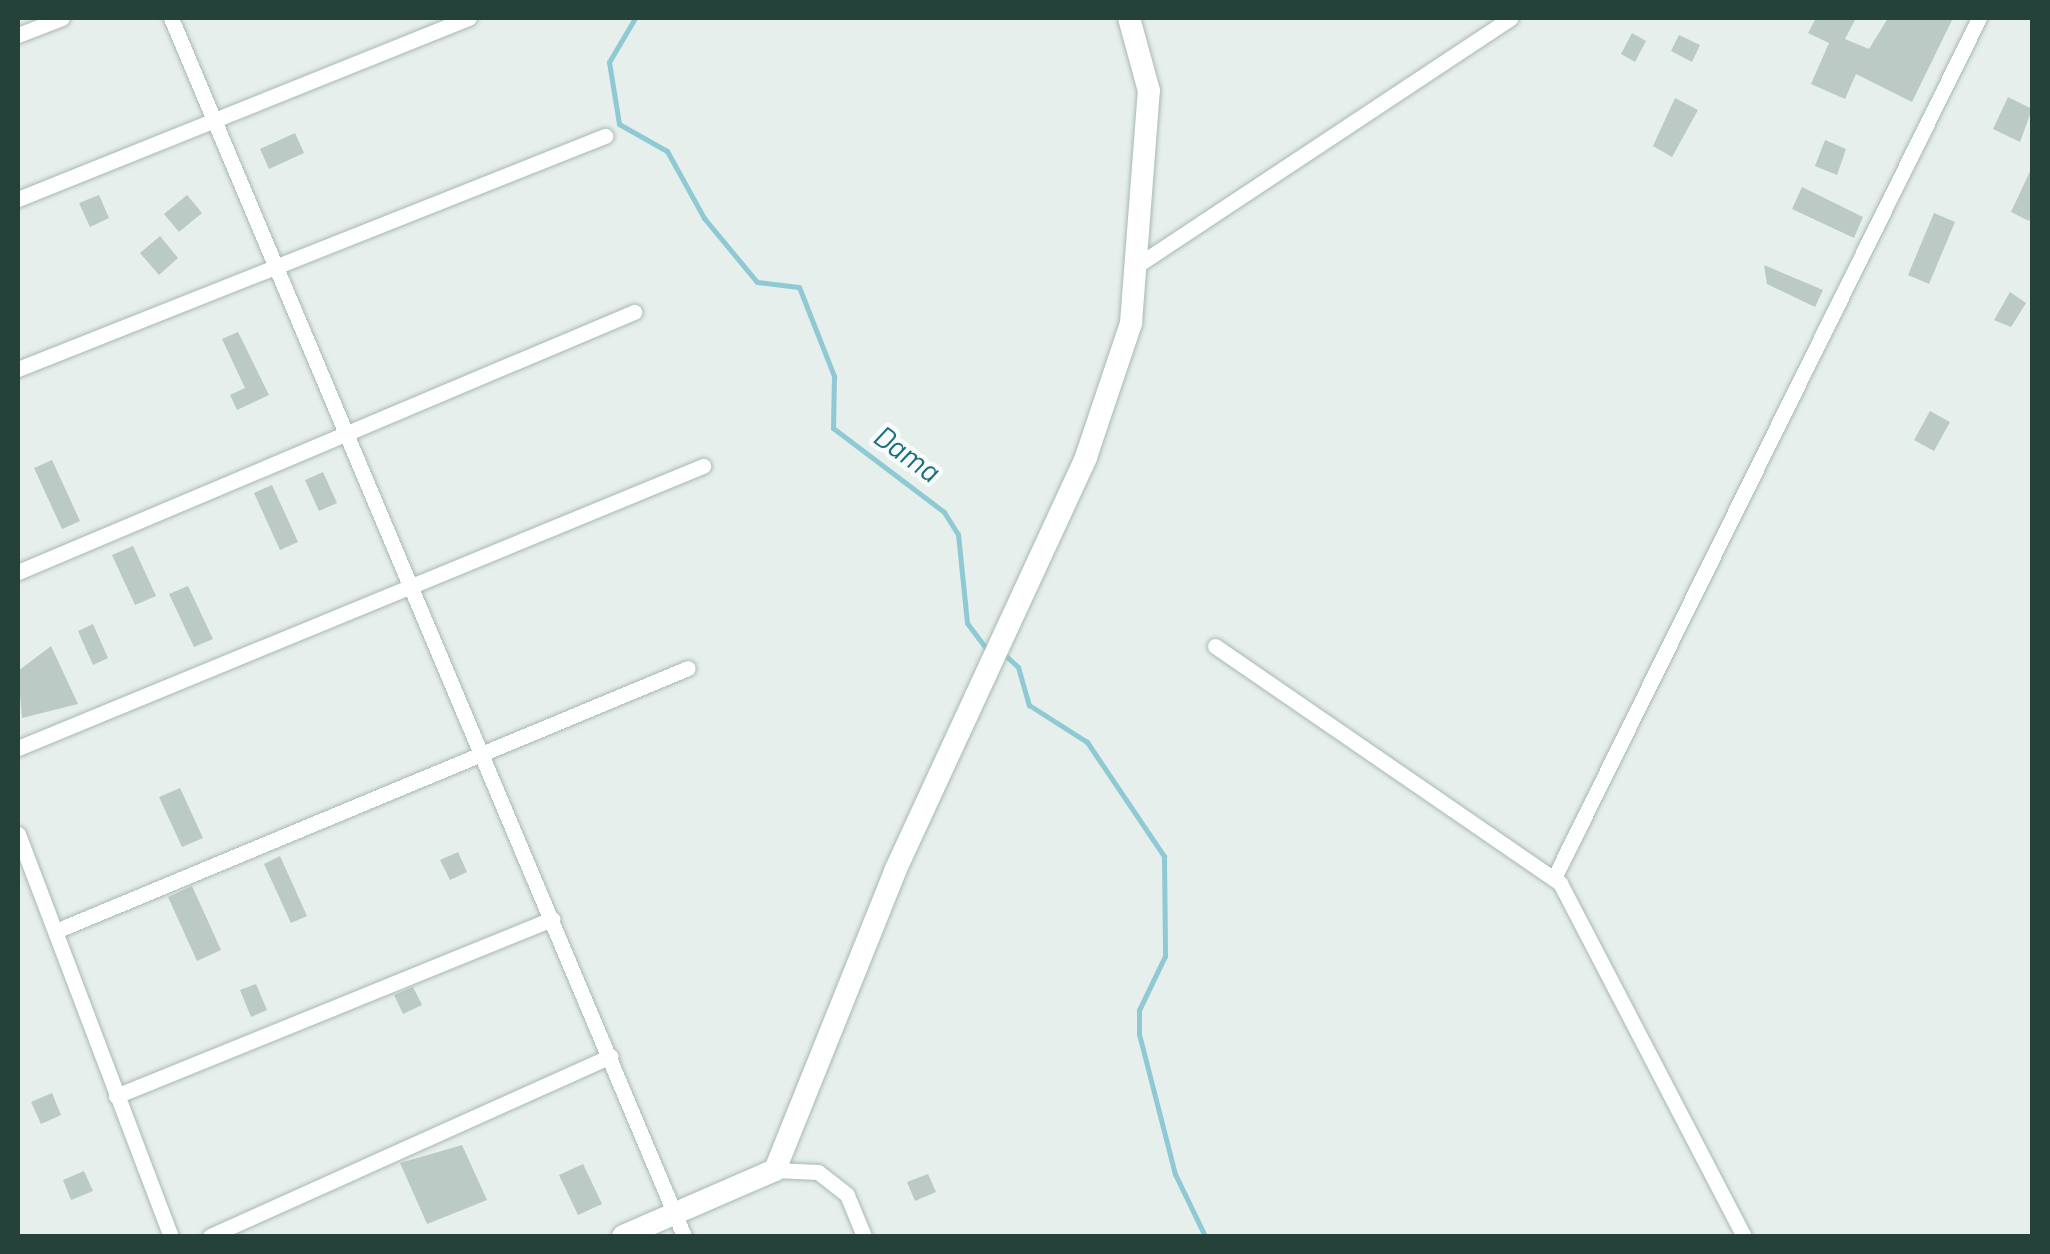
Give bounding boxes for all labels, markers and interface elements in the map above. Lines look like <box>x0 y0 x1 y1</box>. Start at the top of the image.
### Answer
water label: Dama <box>868 417 948 489</box>

